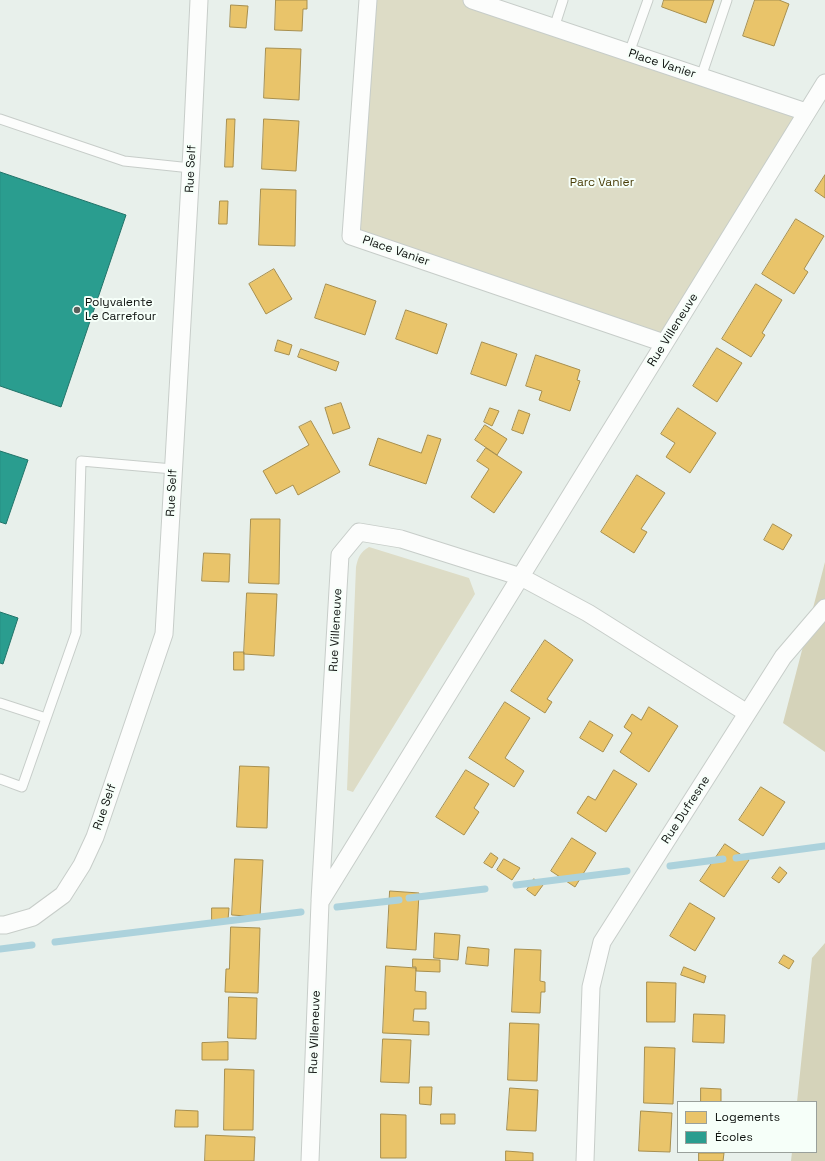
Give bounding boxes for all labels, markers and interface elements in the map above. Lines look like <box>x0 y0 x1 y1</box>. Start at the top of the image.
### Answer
street label: Place Vanier <box>626 46 698 82</box>
street label: Rue Self <box>183 145 199 193</box>
park label: Parc Vanier <box>570 176 634 190</box>
street label: Place Vanier <box>361 233 431 269</box>
street label: Rue Villeneuve <box>645 291 701 369</box>
place label: Polyvalente Le Carrefour <box>85 296 156 324</box>
marker: Polyvalente Le Carrefour <box>72 305 82 315</box>
street label: Rue Self <box>164 469 180 517</box>
street label: Rue Villeneuve <box>327 588 345 672</box>
street label: Rue Dufresne <box>659 773 713 847</box>
street label: Rue Self <box>90 782 120 832</box>
street label: Rue Villeneuve <box>306 990 324 1074</box>
legend <box>677 1101 817 1153</box>
text: Logements <box>715 1109 780 1125</box>
text: Écoles <box>715 1129 753 1145</box>

